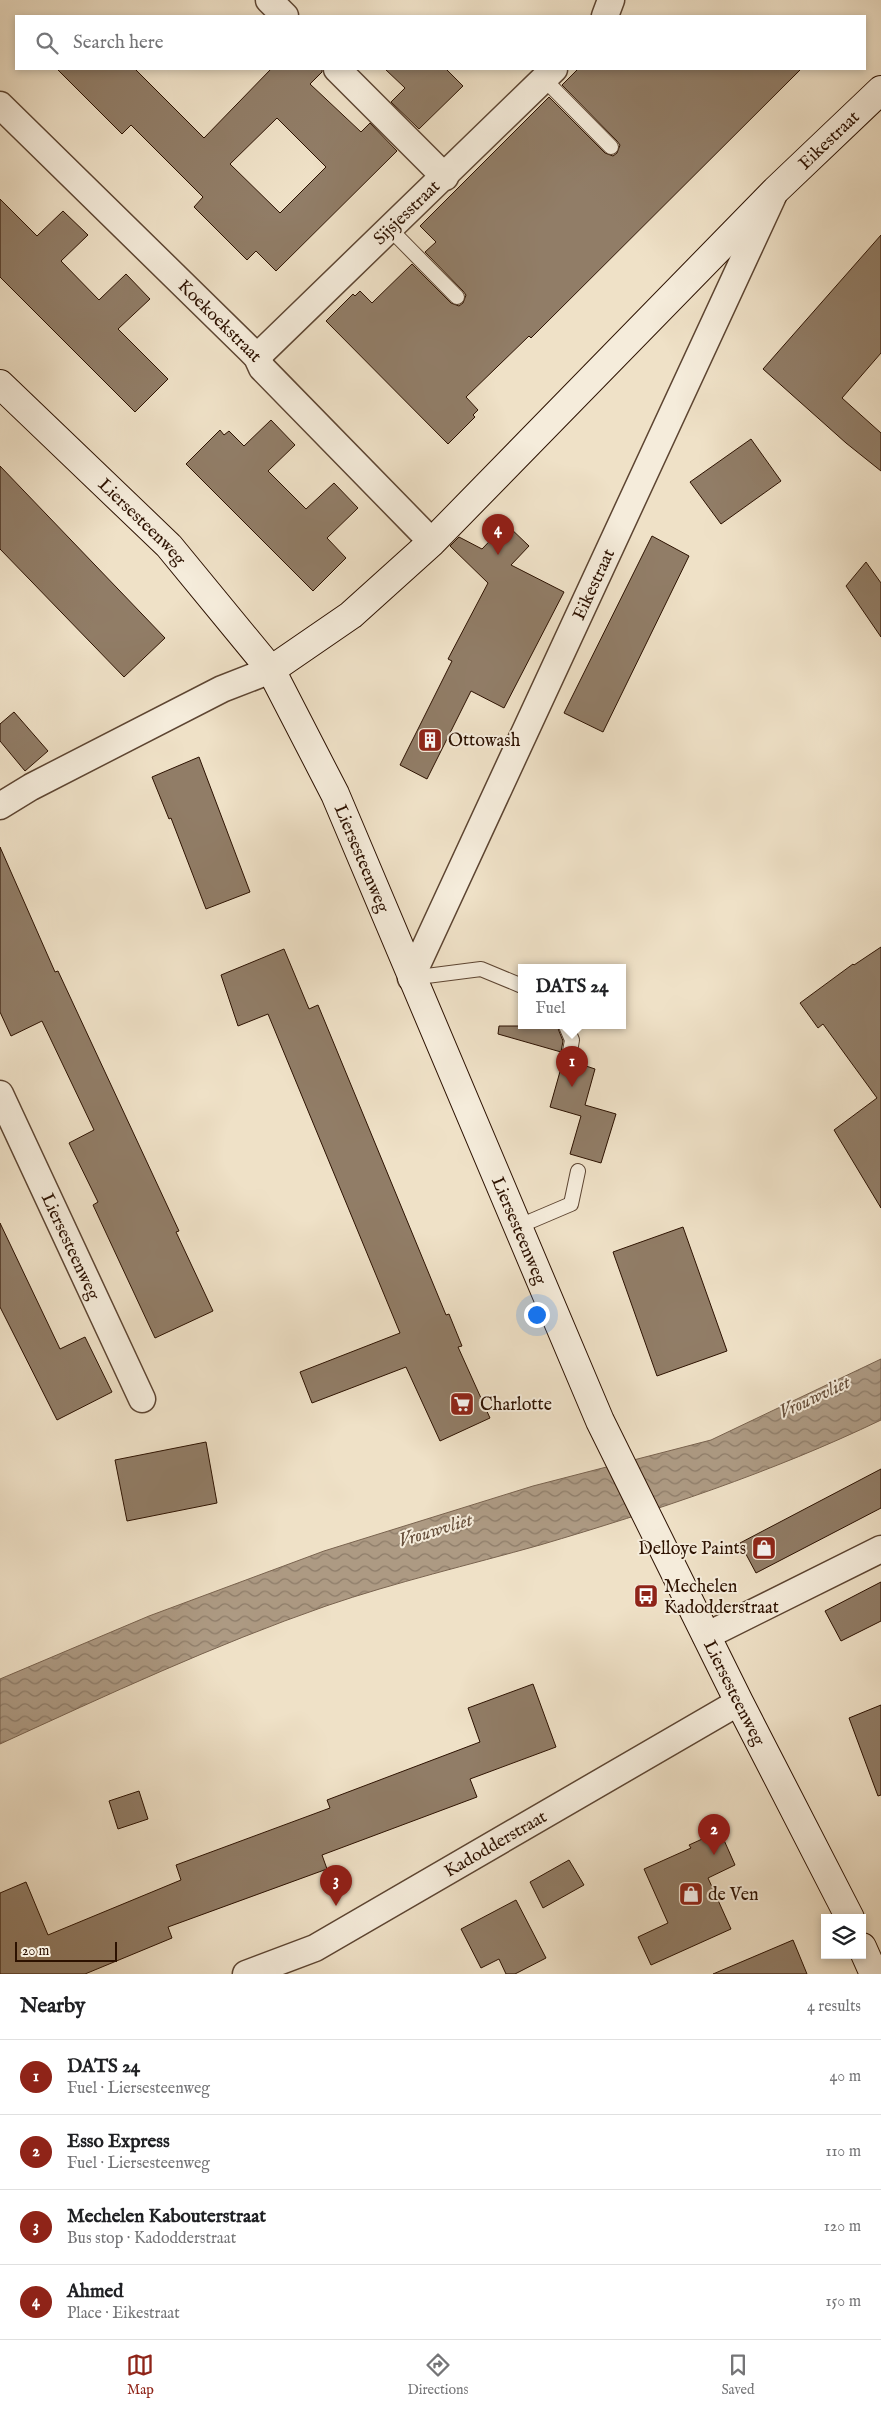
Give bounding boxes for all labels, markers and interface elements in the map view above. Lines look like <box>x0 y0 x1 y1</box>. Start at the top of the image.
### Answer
search box <box>15 15 866 70</box>
icon: search <box>33 29 61 57</box>
text: Search here <box>73 31 164 55</box>
street label: Eikestraat <box>794 106 865 175</box>
street label: Sijsjesstraat <box>369 176 446 251</box>
street label: Koekoekstraat <box>172 275 266 368</box>
street label: Liersesteenweg <box>92 474 191 571</box>
pin: 4 <box>482 514 514 555</box>
street label: Eikestraat <box>568 545 621 624</box>
building icon: Ottowash <box>417 727 443 753</box>
place label: Ottowash <box>448 730 521 753</box>
street label: Liersesteenweg <box>328 801 394 917</box>
popup <box>518 964 626 1029</box>
text: DATS 24 <box>535 975 609 999</box>
text: Fuel <box>535 999 566 1019</box>
pin: 1 <box>556 1046 588 1087</box>
street label: Liersesteenweg <box>485 1173 551 1289</box>
street label: Liersesteenweg <box>35 1190 104 1304</box>
your location <box>524 1302 550 1328</box>
water label: Vrouwvliet <box>775 1370 855 1425</box>
supermarket icon: Charlotte <box>449 1391 475 1417</box>
place label: Charlotte <box>480 1394 552 1417</box>
water label: Vrouwvliet <box>396 1508 476 1554</box>
shop icon: Delloye Paints <box>751 1535 777 1561</box>
place label: Delloye Paints <box>638 1538 746 1561</box>
place label: Mechelen Kadodderstraat <box>664 1576 779 1620</box>
bus stop icon: Mechelen Kadodderstraat <box>633 1583 659 1609</box>
street label: Liersesteenweg <box>697 1637 770 1750</box>
street label: Kadodderstraat <box>440 1806 551 1884</box>
pin: 2 <box>698 1814 730 1855</box>
pin: 3 <box>320 1865 352 1906</box>
shop icon: de Ven <box>678 1881 704 1907</box>
place label: de Ven <box>708 1884 759 1907</box>
map controls <box>821 1914 866 1959</box>
button: layers <box>821 1914 866 1959</box>
scale bar <box>15 1939 118 1962</box>
text: 20 m <box>22 1942 49 1960</box>
text: Nearby <box>20 1993 85 2020</box>
text: 4 results <box>807 1997 861 2017</box>
text: DATS 24 <box>67 2055 140 2079</box>
text: 1 <box>33 2067 39 2087</box>
text: 40 m <box>829 2067 861 2087</box>
text: Fuel · Liersesteenweg <box>67 2079 210 2099</box>
text: Esso Express <box>67 2130 170 2154</box>
text: 2 <box>32 2142 40 2162</box>
text: 110 m <box>825 2142 861 2162</box>
text: Fuel · Liersesteenweg <box>67 2154 210 2174</box>
text: Mechelen Kabouterstraat <box>67 2205 266 2229</box>
text: 3 <box>33 2217 39 2237</box>
text: 120 m <box>824 2217 861 2237</box>
text: Bus stop · Kadodderstraat <box>67 2229 236 2249</box>
text: Ahmed <box>67 2280 123 2304</box>
text: 4 <box>32 2292 40 2312</box>
text: 150 m <box>826 2292 861 2312</box>
text: Place · Eikestraat <box>67 2304 180 2324</box>
tab: Map <box>126 2351 154 2399</box>
tab: Directions <box>407 2351 468 2399</box>
tab: Saved <box>721 2351 754 2399</box>

